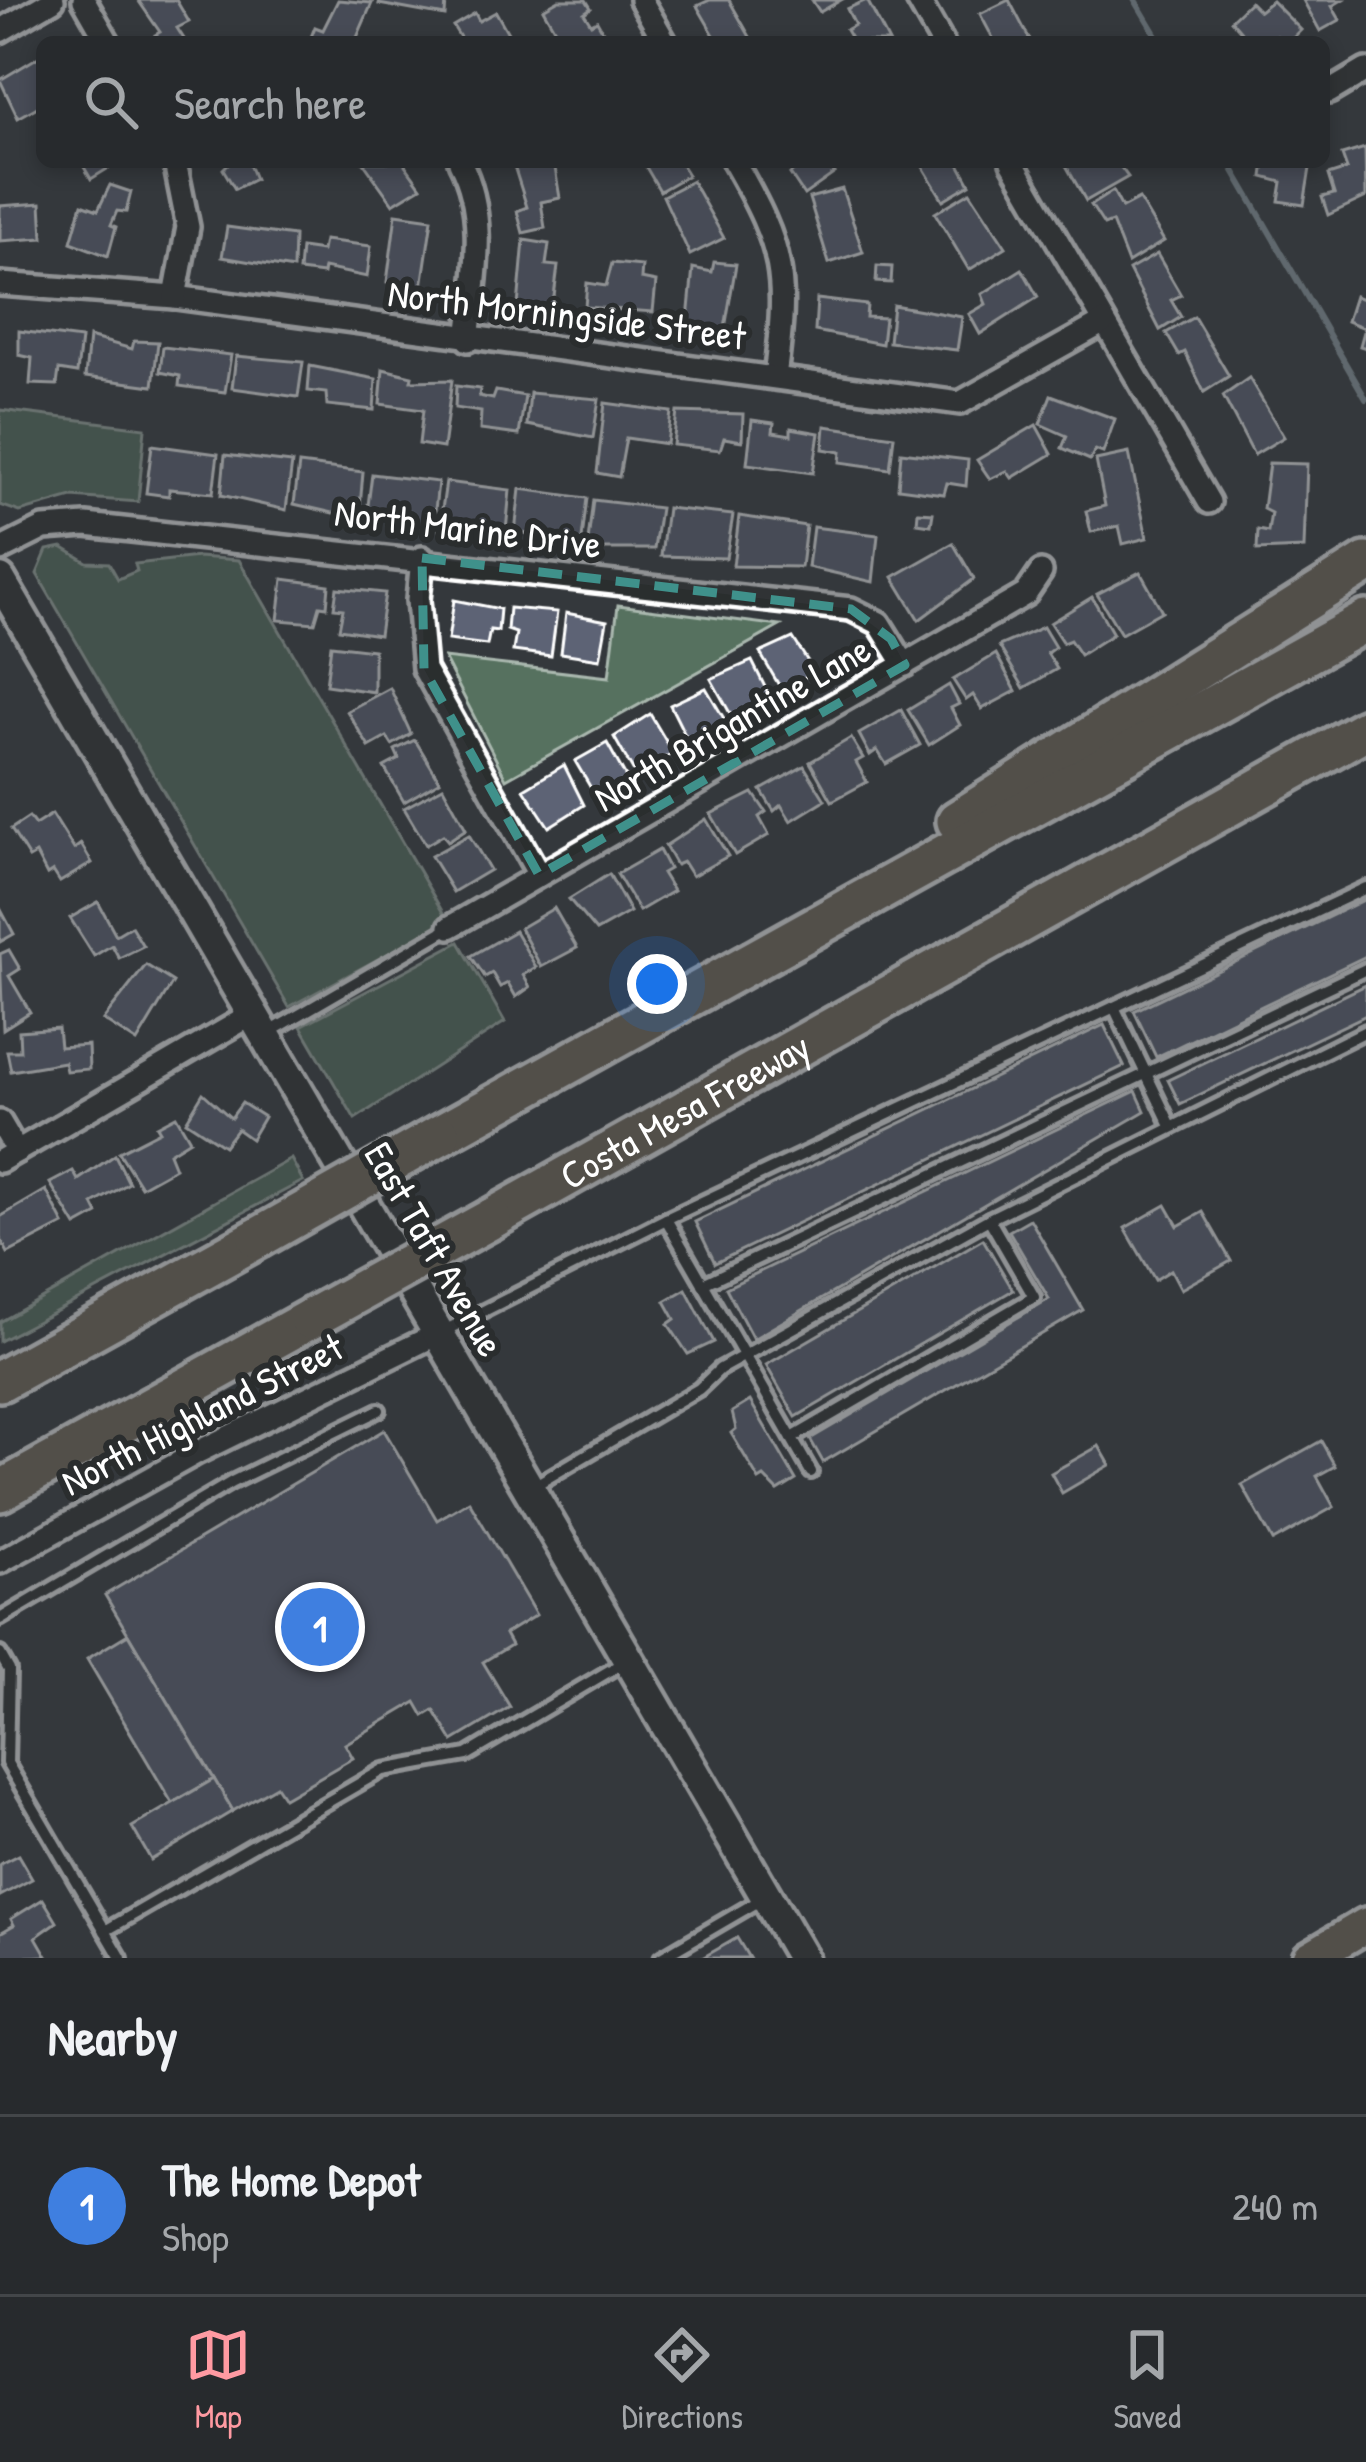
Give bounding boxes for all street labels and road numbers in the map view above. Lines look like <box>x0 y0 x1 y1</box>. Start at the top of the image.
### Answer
street label: North Morningside Street <box>385 265 749 362</box>
street label: North Marine Drive <box>332 485 604 570</box>
street label: North Brigantine Lane <box>584 622 880 823</box>
street label: Costa Mesa Freeway <box>550 1019 819 1201</box>
street label: East Taft Avenue <box>353 1132 518 1365</box>
street label: North Highland Street <box>52 1319 352 1507</box>

